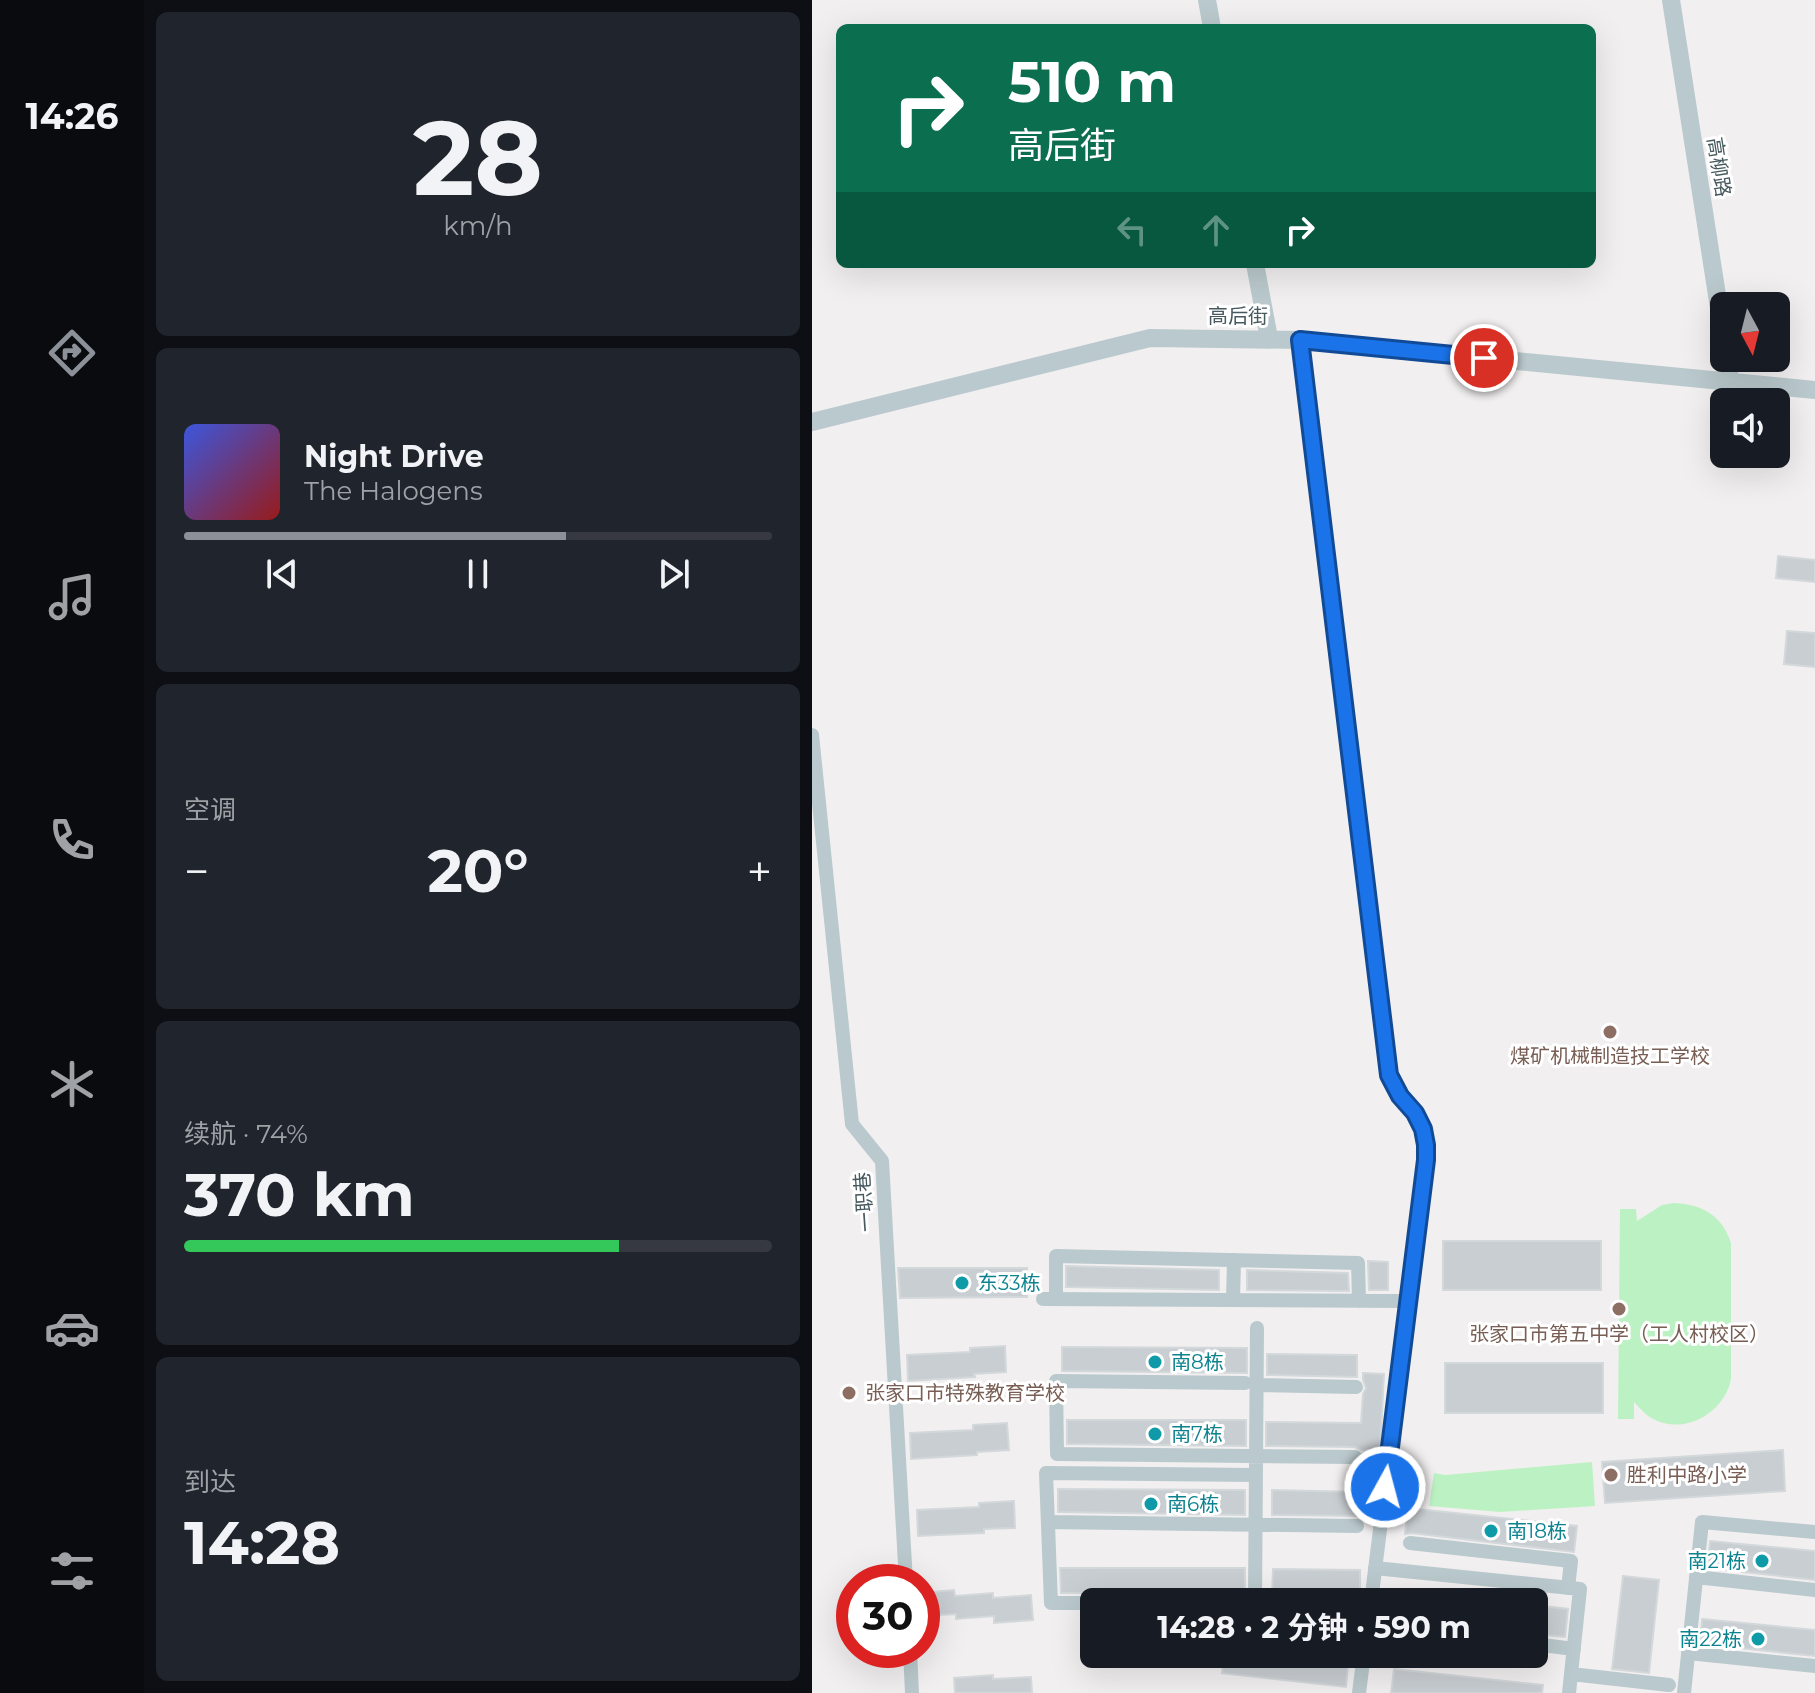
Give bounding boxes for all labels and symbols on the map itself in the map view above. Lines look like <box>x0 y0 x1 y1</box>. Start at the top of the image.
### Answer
street label: 高柳路 <box>1702 135 1736 199</box>
north arrow <box>1710 292 1790 372</box>
street label: 高后街 <box>1208 304 1268 328</box>
pin <box>1450 324 1518 392</box>
marker: 煤矿机械制造技工学校 <box>1601 1023 1619 1041</box>
place label: 煤矿机械制造技工学校 <box>1510 1044 1710 1068</box>
street label: 一职巷 <box>850 1171 878 1233</box>
place label: 东33栋 <box>978 1271 1040 1295</box>
marker: 东33栋 <box>953 1274 971 1292</box>
marker: 张家口市第五中学（工人村校区） <box>1610 1300 1628 1318</box>
place label: 张家口市第五中学（工人村校区） <box>1469 1322 1769 1346</box>
place label: 南8栋 <box>1171 1350 1224 1374</box>
marker: 南8栋 <box>1146 1353 1164 1371</box>
place label: 张家口市特殊教育学校 <box>865 1381 1065 1405</box>
marker: 张家口市特殊教育学校 <box>840 1384 858 1402</box>
place label: 南7栋 <box>1171 1422 1223 1446</box>
marker: 南7栋 <box>1146 1425 1164 1443</box>
position arrow <box>1343 1445 1427 1529</box>
place label: 胜利中路小学 <box>1627 1463 1747 1487</box>
marker: 胜利中路小学 <box>1602 1466 1620 1484</box>
place label: 南6栋 <box>1167 1492 1219 1516</box>
marker: 南6栋 <box>1142 1495 1160 1513</box>
place label: 南18栋 <box>1507 1519 1567 1543</box>
marker: 南18栋 <box>1482 1522 1500 1540</box>
place label: 南21栋 <box>1687 1549 1746 1573</box>
marker: 南21栋 <box>1753 1552 1771 1570</box>
speed limit sign: 30 <box>836 1564 940 1668</box>
place label: 南22栋 <box>1679 1627 1742 1651</box>
marker: 南22栋 <box>1749 1630 1767 1648</box>

